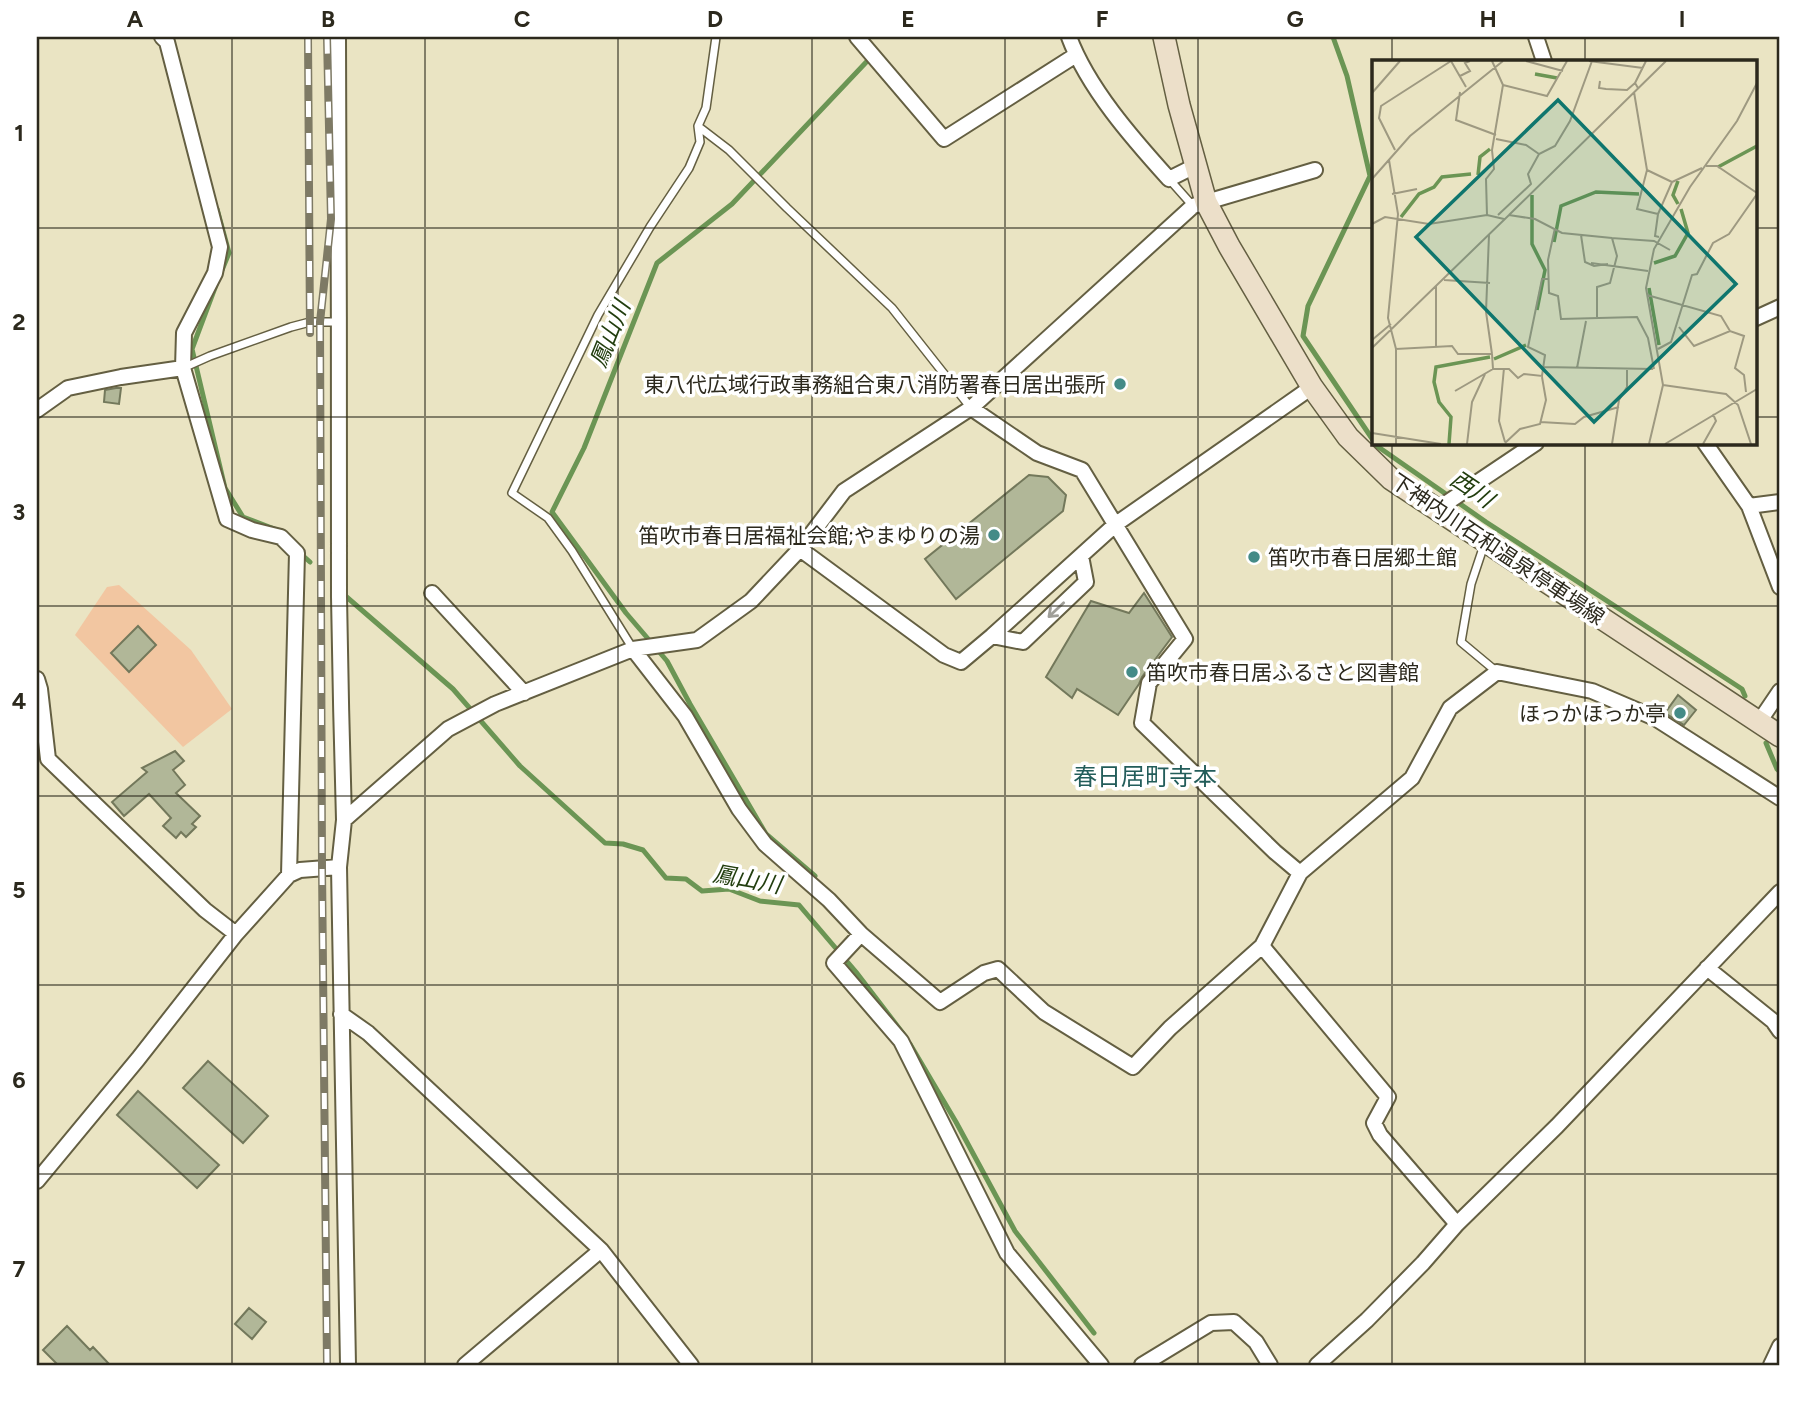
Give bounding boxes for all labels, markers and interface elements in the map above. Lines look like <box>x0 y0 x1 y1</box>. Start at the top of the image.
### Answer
text: A <box>127 5 144 33</box>
text: B <box>321 5 335 33</box>
text: C <box>514 5 531 33</box>
text: D <box>707 5 723 33</box>
text: E <box>901 5 915 33</box>
text: F <box>1096 5 1109 33</box>
text: G <box>1286 5 1304 33</box>
text: H <box>1479 5 1497 33</box>
text: I <box>1679 5 1685 33</box>
inset map <box>1372 60 1758 444</box>
text: 1 <box>14 119 24 147</box>
water label: 鳳山川 <box>584 294 637 371</box>
text: 2 <box>12 308 26 336</box>
place label: 東八代広域行政事務組合東八消防署春日居出張所 <box>644 372 1106 397</box>
marker: 東八代広域行政事務組合東八消防署春日居出張所 <box>1112 376 1128 392</box>
water label: 西川 <box>1445 465 1501 515</box>
street label: 下神内川石和温泉停車場線 <box>1387 468 1609 630</box>
text: 3 <box>13 498 25 526</box>
place label: 笛吹市春日居福祉会館;やまゆりの湯 <box>639 523 980 548</box>
marker: 笛吹市春日居福祉会館;やまゆりの湯 <box>986 527 1002 543</box>
place label: 笛吹市春日居郷土館 <box>1268 545 1457 570</box>
marker: 笛吹市春日居郷土館 <box>1246 549 1262 565</box>
one-way arrow <box>1048 602 1065 619</box>
place label: 笛吹市春日居ふるさと図書館 <box>1146 660 1419 685</box>
marker: 笛吹市春日居ふるさと図書館 <box>1124 664 1140 680</box>
text: 4 <box>12 687 26 715</box>
place label: ほっかほっか亭 <box>1519 701 1666 726</box>
marker: ほっかほっか亭 <box>1672 705 1688 721</box>
district label: 春日居町寺本 <box>1073 762 1217 791</box>
water label: 鳳山川 <box>711 859 786 899</box>
text: 5 <box>12 876 26 904</box>
text: 6 <box>12 1066 26 1094</box>
text: 7 <box>13 1255 26 1283</box>

